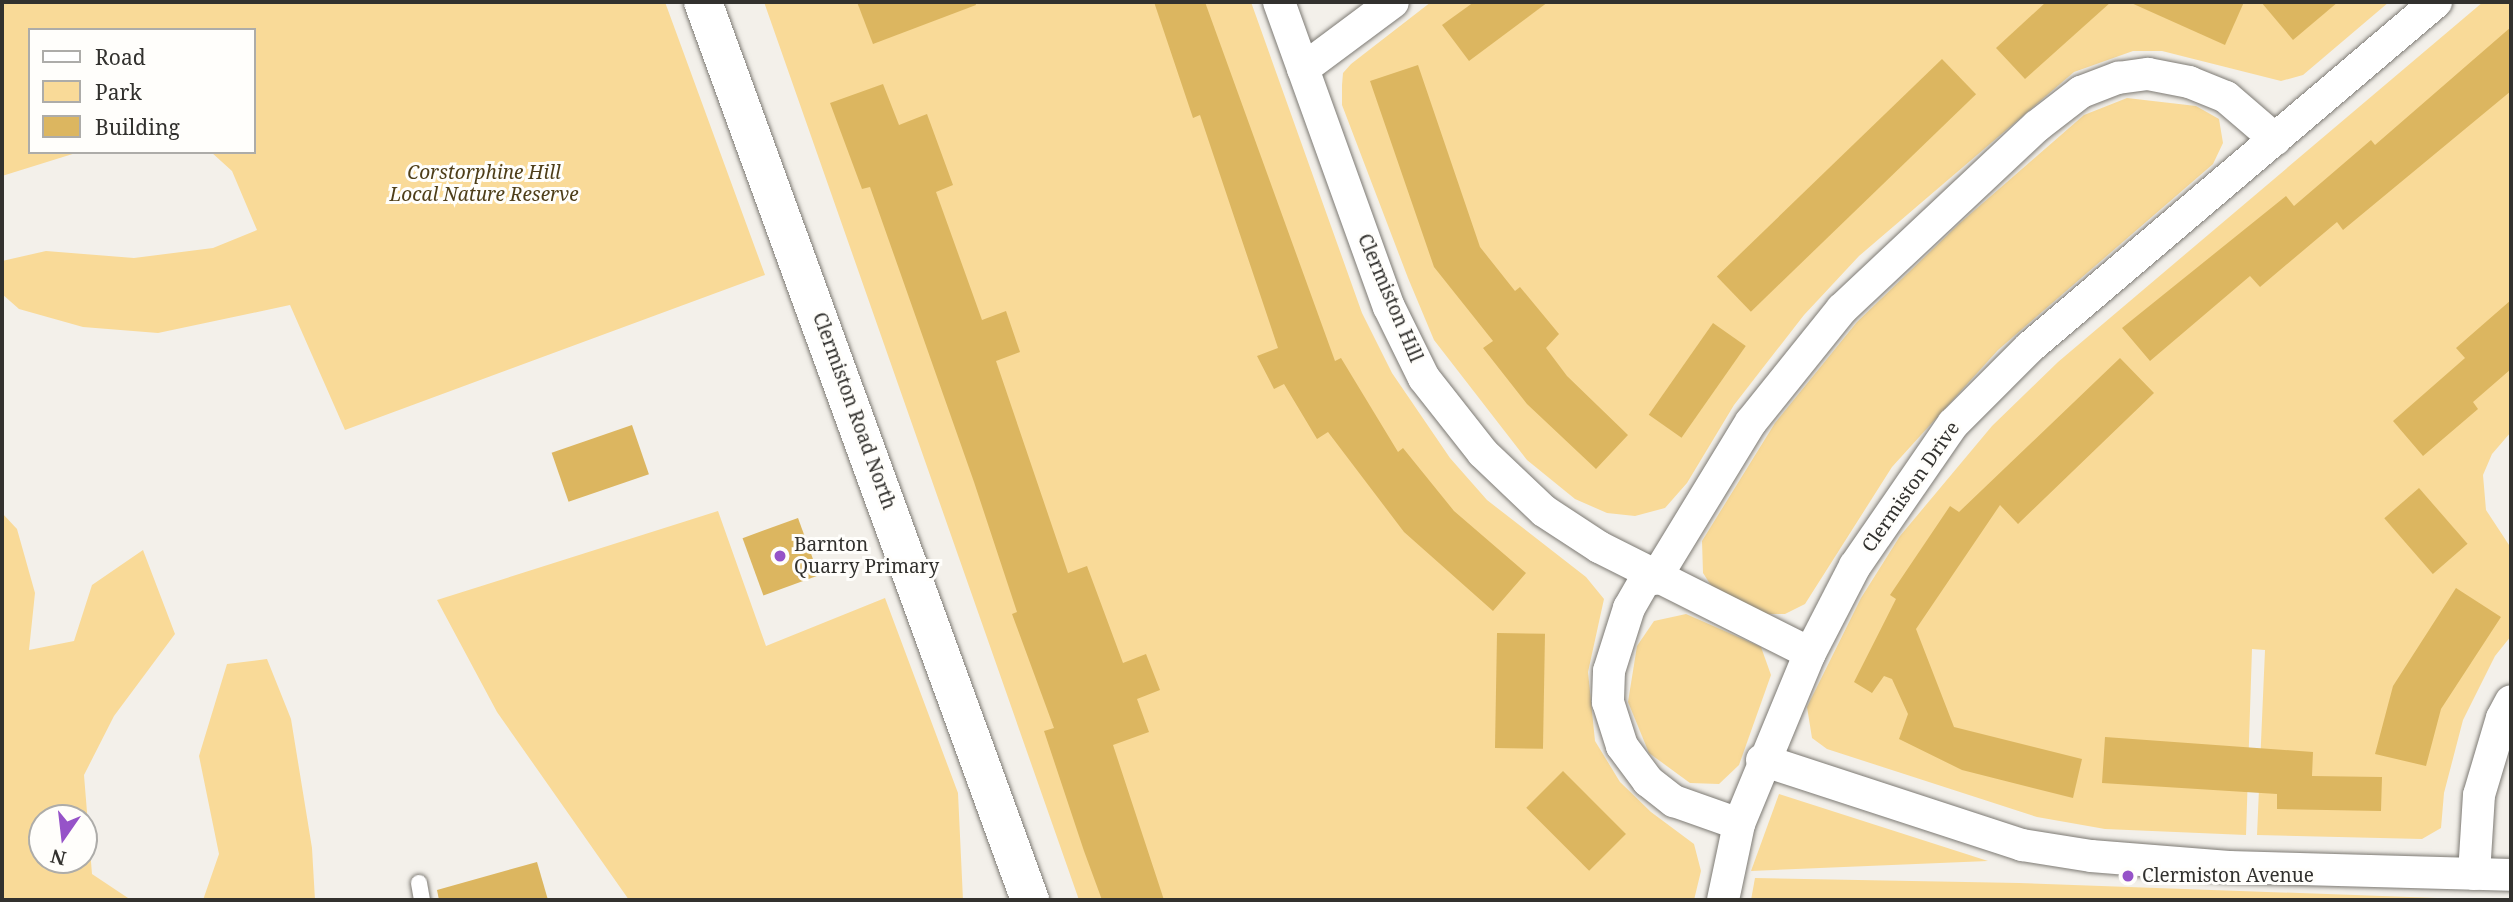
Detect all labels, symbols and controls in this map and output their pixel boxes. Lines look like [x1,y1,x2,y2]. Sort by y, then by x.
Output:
legend [28,28,256,154]
text: Road [95,43,146,71]
text: Park [95,78,142,106]
text: Building [95,113,180,141]
park label: Corstorphine Hill Local Nature Reserve [389,162,579,206]
street label: Clermiston Hill [1353,230,1427,366]
street label: Clermiston Road North [808,309,900,513]
street label: Clermiston Drive [1857,417,1965,557]
place label: Barnton Quarry Primary [794,534,939,578]
marker: Barnton Quarry Primary [772,548,788,564]
north arrow [28,804,98,874]
text: N [48,843,69,872]
place label: Clermiston Avenue [2142,865,2314,887]
marker: Clermiston Avenue [2120,868,2136,884]

